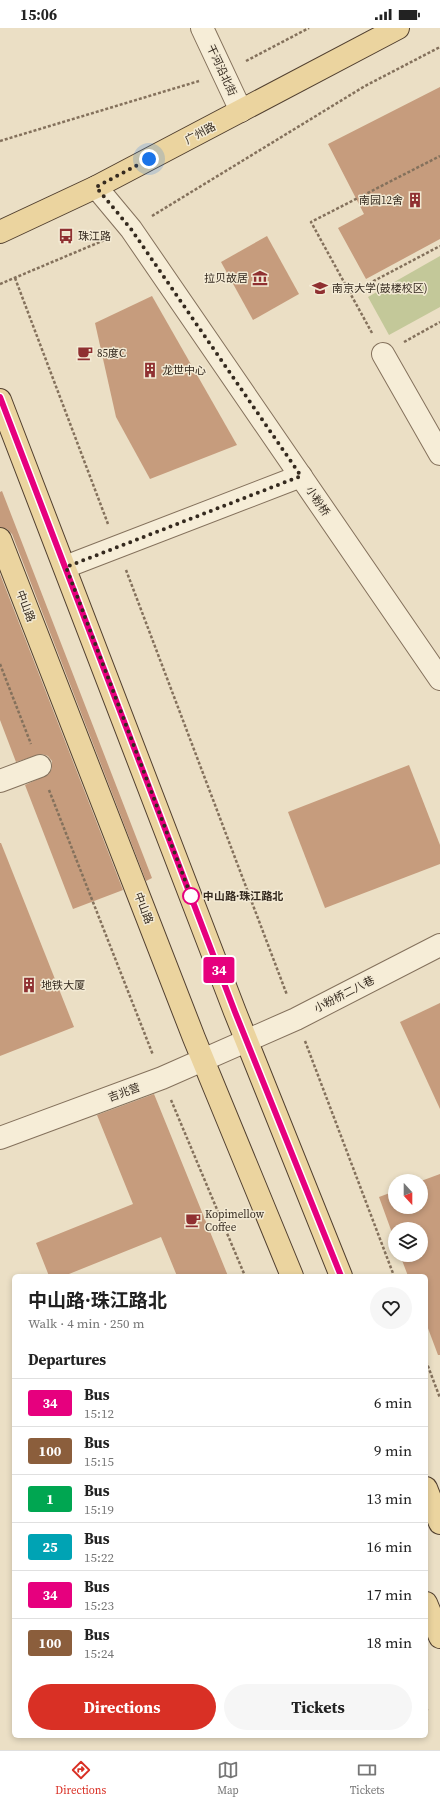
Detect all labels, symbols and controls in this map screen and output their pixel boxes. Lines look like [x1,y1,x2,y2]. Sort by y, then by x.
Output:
text: 15:06 [20,4,57,25]
street label: 干河沿北街 [203,42,240,98]
street label: 广州路 [182,119,218,148]
your location [139,149,159,169]
building icon: 南园12舍 [406,191,424,209]
place label: 南园12舍 [359,193,403,208]
bus stop icon: 珠江路 [57,227,75,245]
place label: 珠江路 [78,229,111,244]
museum icon: 拉贝故居 [251,269,269,287]
place label: 拉贝故居 [204,271,248,286]
school or university icon: 南京大学(鼓楼校区) [311,279,329,297]
place label: 南京大学(鼓楼校区) [332,281,427,296]
cafe icon: 85度C [76,344,94,362]
place label: 85度C [97,346,126,361]
building icon: 龙世中心 [141,361,159,379]
place label: 龙世中心 [162,363,206,378]
street label: 小粉桥 [302,483,333,519]
street label: 中山路 [13,588,38,624]
marker: 中山路·珠江路北 [182,887,200,905]
place label: 中山路·珠江路北 [203,889,283,904]
street label: 中山路 [131,890,156,926]
line badge: 34 [201,957,237,983]
text: 34 [211,960,227,980]
street label: 小粉桥二八巷 [311,973,377,1016]
building icon: 地铁大厦 [20,976,38,994]
place label: 地铁大厦 [41,978,85,993]
street label: 吉兆营 [106,1080,142,1105]
north arrow [388,1174,428,1214]
map controls [388,1174,428,1262]
place label: Kopimellow Coffee [205,1207,265,1235]
cafe icon: Kopimellow Coffee [184,1211,202,1229]
button: layers [388,1222,428,1262]
text: 中山路·珠江路北 [28,1287,167,1313]
button: heart [370,1287,412,1329]
text: Walk · 4 min · 250 m [28,1315,144,1332]
text: Departures [28,1349,106,1370]
text: Bus [84,1384,110,1405]
text: 6 min [374,1392,412,1413]
text: 34 [42,1393,58,1413]
text: 15:12 [84,1405,114,1422]
text: Bus [84,1432,110,1453]
text: 9 min [374,1440,412,1461]
text: 100 [39,1441,61,1461]
text: 15:15 [84,1453,114,1470]
text: Bus [84,1480,110,1501]
text: 13 min [366,1488,412,1509]
text: 1 [46,1489,54,1509]
text: 15:19 [84,1501,114,1518]
text: Bus [84,1528,110,1549]
text: 16 min [366,1536,412,1557]
text: 25 [42,1537,58,1557]
text: 15:22 [84,1549,114,1566]
text: Bus [84,1576,110,1597]
text: 17 min [366,1584,412,1605]
text: 34 [42,1585,58,1605]
text: 15:23 [84,1597,114,1614]
text: Bus [84,1624,110,1645]
text: 18 min [366,1632,412,1653]
text: 100 [39,1633,61,1653]
text: 15:24 [84,1645,114,1662]
button: Directions [28,1684,216,1730]
button: Tickets [224,1684,412,1730]
tab: Directions [55,1759,106,1798]
tab: Map [217,1759,239,1798]
tab: Tickets [350,1759,385,1798]

